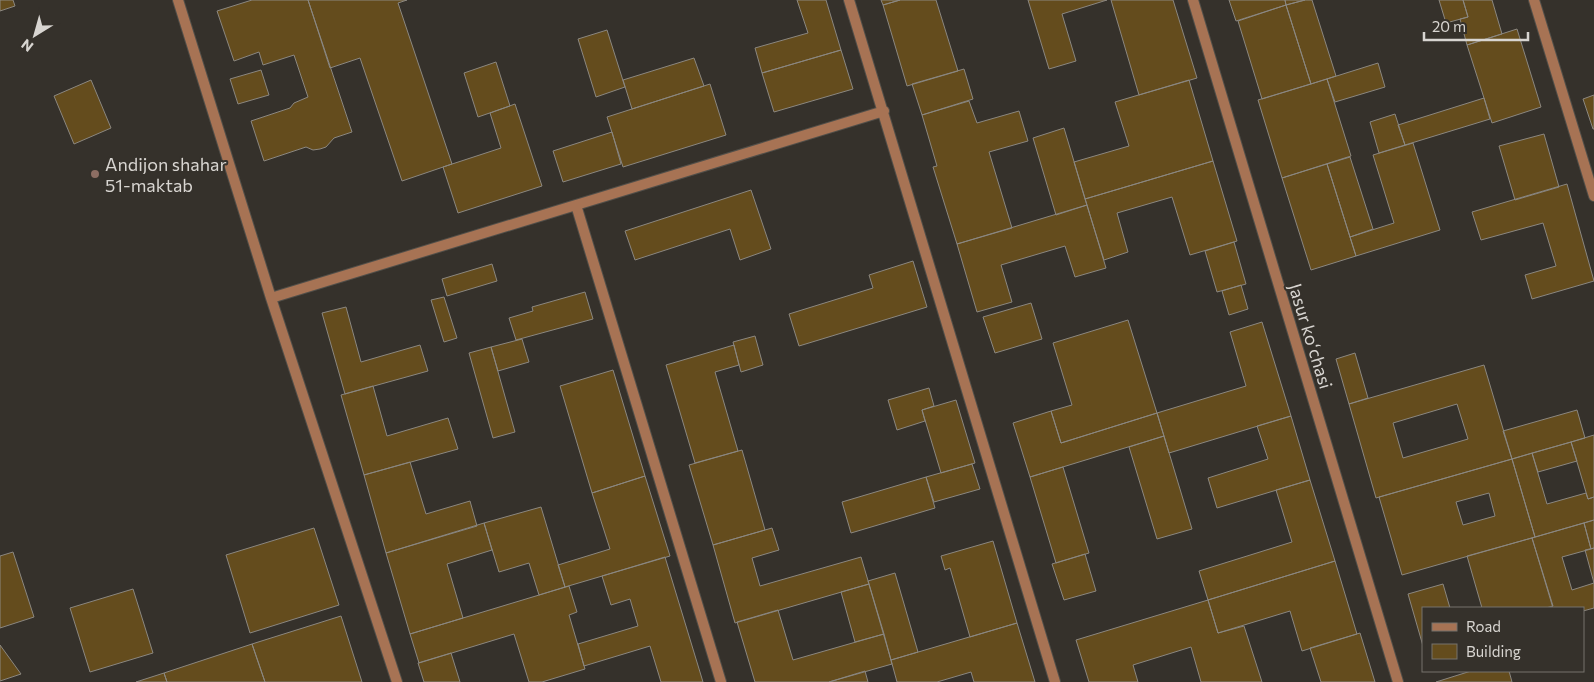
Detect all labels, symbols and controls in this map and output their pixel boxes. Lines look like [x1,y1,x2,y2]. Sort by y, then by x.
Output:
north arrow [10,10,60,60]
scale bar [1424,10,1528,42]
text: 20 m [1432,17,1466,35]
text: N [18,36,36,56]
place label: Andijon shahar 51-maktab [105,153,227,196]
marker: Andijon shahar 51-maktab [89,168,101,180]
street label: Jasur koʻchasi [1285,281,1337,391]
legend [1422,607,1584,672]
text: Road [1466,617,1501,635]
text: Building [1466,642,1521,660]

